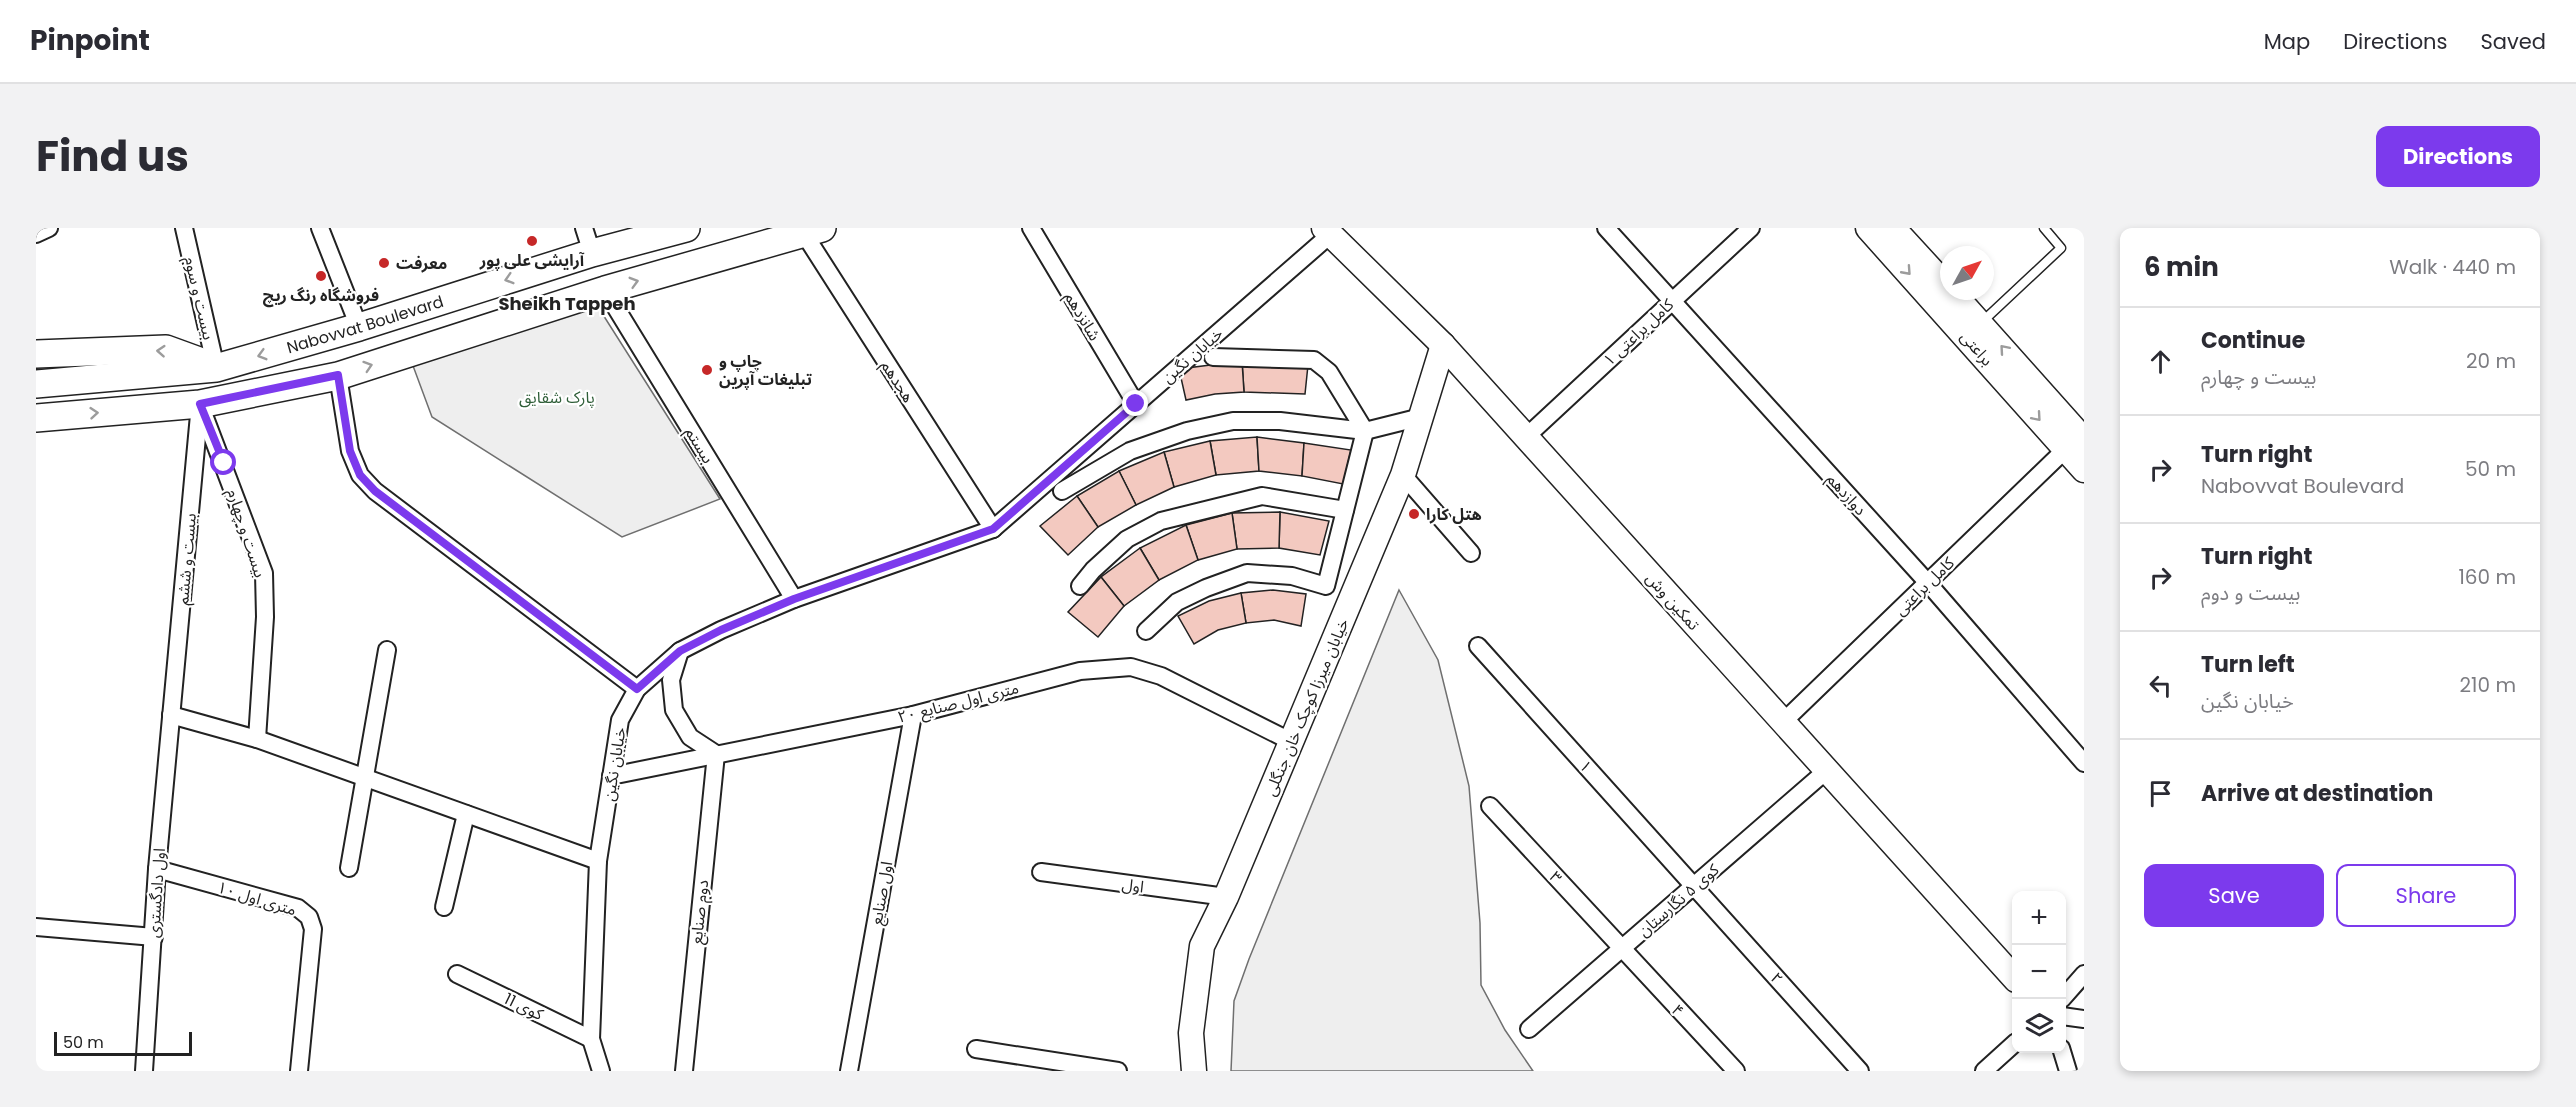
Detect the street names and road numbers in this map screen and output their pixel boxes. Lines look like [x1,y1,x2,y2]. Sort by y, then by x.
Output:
street label: بیست و سوم [178,254,220,342]
street label: شانزدهم [1058,288,1106,345]
street label: Nabovvat Boulevard [284,290,446,359]
street label: کامل براعتی ۱ [1598,293,1679,371]
street label: خیابان نگین [1157,322,1228,388]
street label: براعتی [1955,326,1998,371]
street label: هجدهم [875,356,920,407]
street label: بیستم [679,423,719,468]
street label: دوازدهم [1821,468,1872,521]
street label: بیست و چهارم [220,486,272,581]
street label: بیست و ششم [171,512,203,606]
street label: کامل براعتی [1889,552,1960,621]
street label: تمکین وش [1640,567,1705,635]
street label: خیابان میرزا کوچک خان جنگلی [1259,615,1354,800]
street label: ۲۰ متری اول صنایع [895,676,1021,730]
street label: خیابان نگین [597,726,632,803]
street label: ۱ [1574,755,1597,777]
street label: اول دادگستری [142,847,171,939]
street label: کوی ۵ نگارستان [1633,858,1724,942]
street label: اول صنایع [865,859,899,927]
street label: ۳ [1544,866,1567,888]
street label: اول [1120,873,1145,898]
street label: ۱۰ متری اول [214,876,299,921]
street label: دوم صنایع [685,879,715,946]
street label: ۲ [1765,967,1788,989]
street label: کوی 11 [500,987,548,1026]
street label: ۴ [1666,999,1689,1022]

